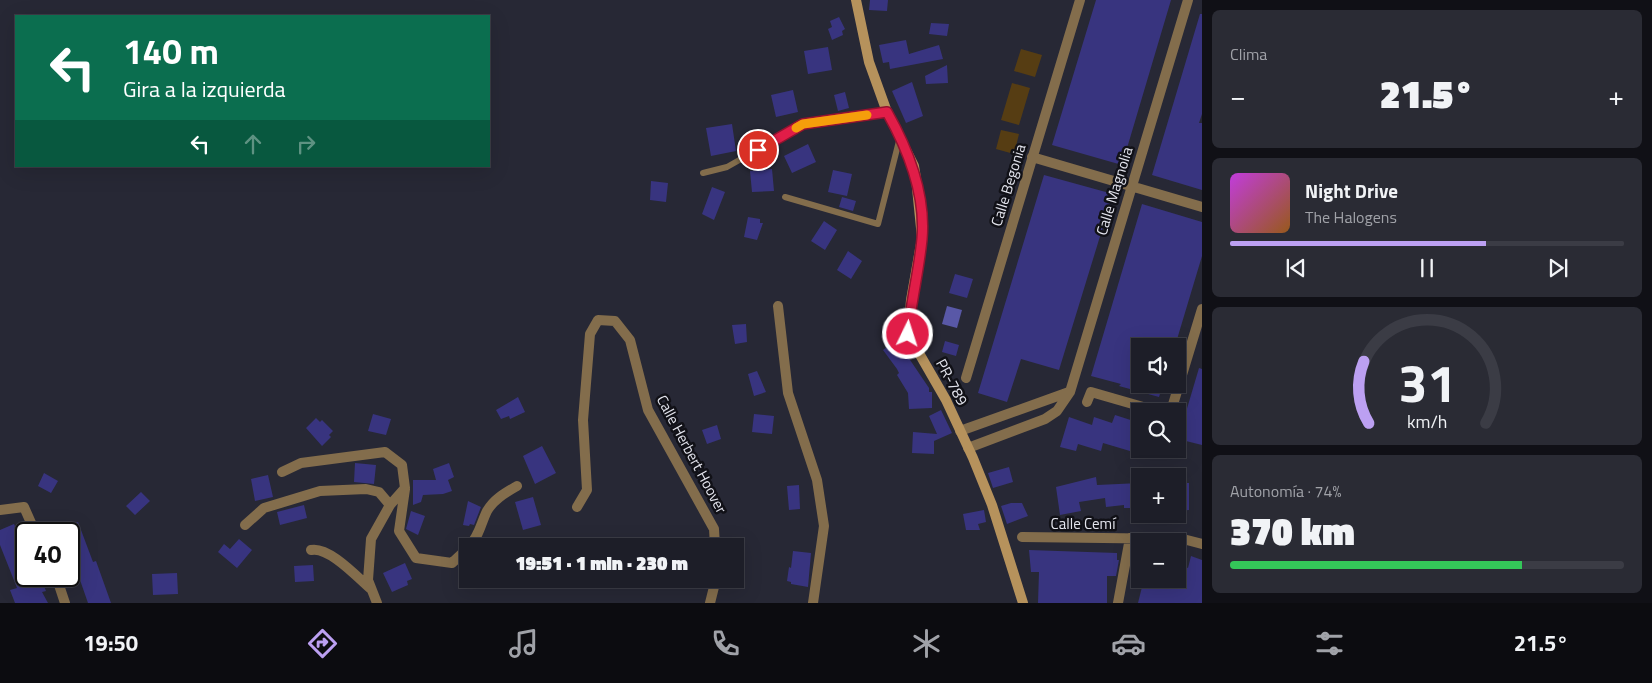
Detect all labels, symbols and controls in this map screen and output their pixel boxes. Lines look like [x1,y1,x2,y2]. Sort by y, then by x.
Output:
text: 140 m [123,24,219,78]
icon: left [40,35,105,100]
text: Clima [1230,42,1267,66]
text: 21.5° [1380,65,1474,123]
text: Gira a la izquierda [123,72,286,106]
text: − [1230,74,1246,117]
text: + [1608,74,1624,117]
pin [737,129,779,171]
icon: left [186,130,214,158]
icon: ahead [239,130,267,158]
icon: right [292,130,320,158]
icon: arrive [744,136,772,164]
street label: Calle Begonia [985,141,1032,229]
street label: Calle Magnolia [1090,143,1139,238]
text: Night Drive [1305,176,1398,205]
text: The Halogens [1305,205,1397,229]
icon: previous [1282,254,1310,282]
icon: pause [1413,254,1441,282]
icon: next [1544,254,1572,282]
position arrow [881,307,933,359]
map controls [1131,338,1186,588]
button: sound [1131,338,1186,393]
text: 31 [1398,343,1456,422]
street label: PR-789 [930,355,974,409]
street label: Calle Herbert Hoover [651,391,733,517]
button: search [1131,403,1186,458]
text: km/h [1407,408,1447,435]
button: + [1131,468,1186,523]
text: Autonomía · 74% [1230,479,1341,503]
text: 370 km [1230,502,1355,560]
street label: Calle Cemí [1051,512,1117,535]
speed limit sign: 40 [15,522,80,587]
button: − [1131,533,1186,588]
text: 19:51 · 1 min · 230 m [515,548,688,577]
text: 19:50 [83,626,138,660]
icon: directions [305,626,340,661]
icon: music [506,626,541,661]
icon: phone [708,626,743,661]
icon: climate [909,626,944,661]
icon: car [1111,626,1146,661]
icon: filters [1312,626,1347,661]
text: 21.5° [1514,626,1569,660]

